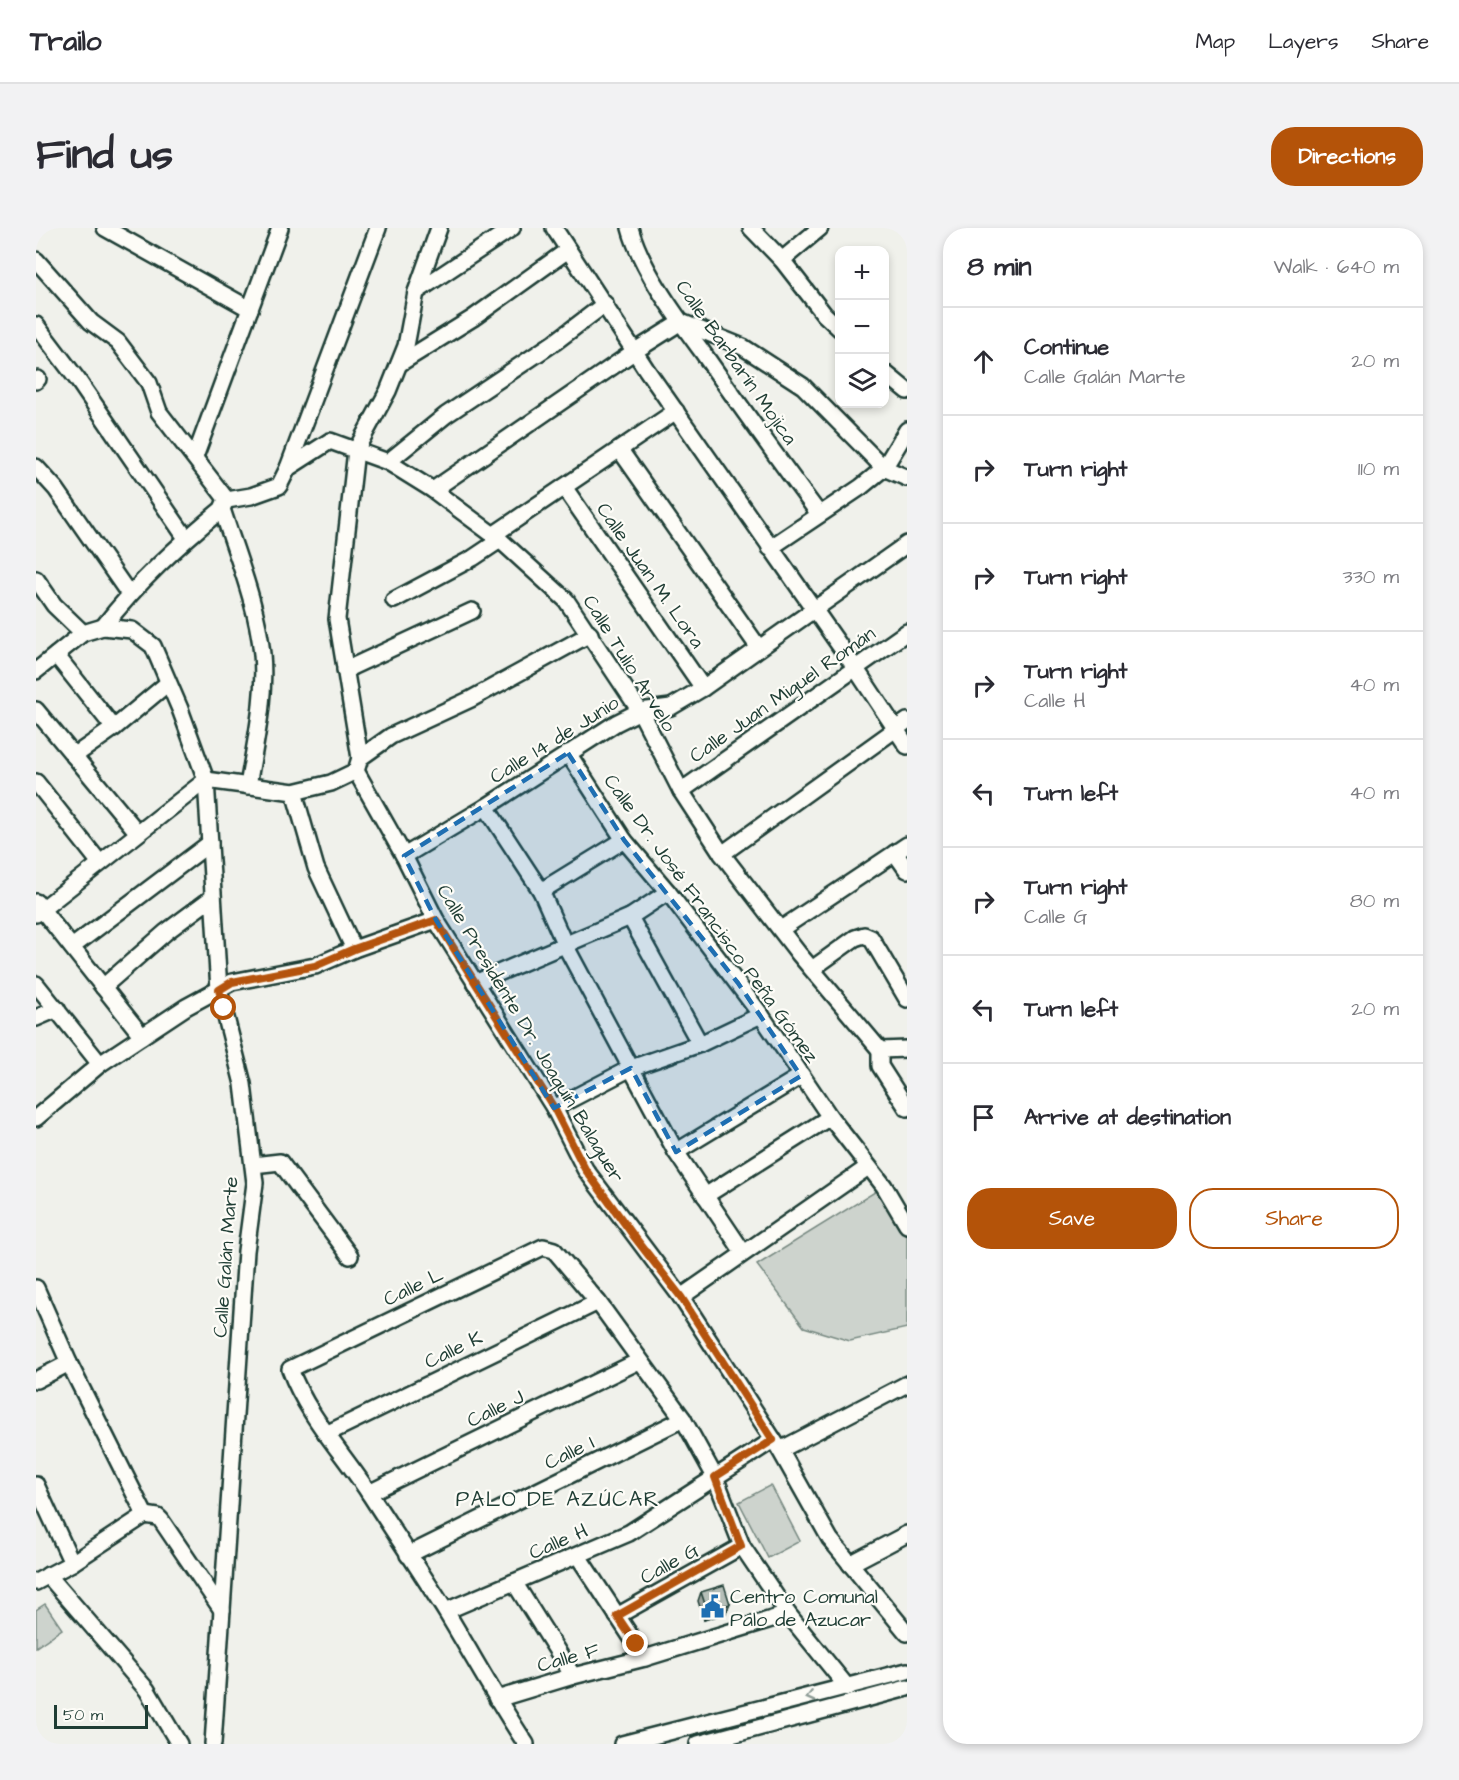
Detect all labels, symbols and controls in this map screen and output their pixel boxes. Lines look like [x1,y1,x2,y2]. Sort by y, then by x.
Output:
text: Trailo [30,22,102,61]
text: Map [1195,27,1235,56]
text: Layers [1268,27,1338,56]
text: Share [1371,27,1429,56]
text: Find us [36,127,173,185]
button: Directions [1271,127,1423,186]
map controls [835,246,889,408]
button: + [835,246,889,300]
text: 8 min [967,249,1031,285]
text: Walk · 640 m [1273,253,1399,281]
street label: Calle Barbarín Mojica [669,274,804,451]
button: − [835,300,889,354]
text: Continue [1024,332,1109,363]
icon: ahead [967,345,1000,378]
text: 20 m [1351,347,1399,375]
button: layers [835,354,889,408]
text: Calle Galán Marte [1024,363,1185,391]
icon: right [967,453,1000,486]
text: Turn right [1024,454,1127,485]
text: 110 m [1358,455,1399,483]
street label: Calle Juan M. Lora [589,497,711,654]
icon: right [967,561,1000,594]
text: Turn right [1024,562,1127,593]
text: 330 m [1342,563,1399,591]
street label: Calle Tulio Arvelo [576,590,683,737]
street label: Calle Juan Miguel Román [684,620,882,771]
text: Turn right [1024,656,1127,687]
icon: right [967,669,1000,702]
text: 40 m [1349,671,1399,699]
text: Calle H [1024,687,1086,715]
street label: Calle 14 de Junio [484,689,625,791]
street label: Calle Dr. José Francisco Peña Gómez [597,768,826,1069]
icon: left [967,777,1000,810]
text: Turn left [1024,778,1118,809]
text: 40 m [1349,779,1399,807]
text: Turn right [1024,872,1127,903]
street label: Calle Presidente Dr. Joaquín Balaguer [429,879,631,1188]
icon: right [967,885,1000,918]
text: 80 m [1350,887,1399,915]
text: Calle G [1024,903,1087,931]
icon: left [967,993,1000,1026]
route start [210,994,236,1020]
text: Turn left [1024,994,1118,1025]
text: 20 m [1351,995,1399,1023]
icon: arrive [967,1101,1000,1134]
text: Arrive at destination [1024,1102,1231,1133]
street label: Calle Galán Marte [206,1175,246,1339]
button: Save [967,1188,1177,1249]
button: Share [1189,1188,1399,1249]
street label: Calle L [379,1260,448,1313]
street label: Calle K [420,1324,487,1376]
street label: Calle J [462,1383,529,1435]
street label: Calle I [540,1429,599,1477]
district label: PALO DE AZÚCAR [456,1485,660,1514]
street label: Calle H [525,1517,592,1567]
street label: Calle G [635,1536,704,1591]
place label: Centro Comunal Palo de Azucar [730,1583,878,1634]
public building icon: Centro Comunal Palo de Azucar [699,1594,725,1620]
route end [622,1630,648,1656]
street label: Calle F [534,1636,603,1680]
one-way arrow [805,1690,815,1703]
scale bar [54,1702,148,1730]
text: 50 m [63,1704,103,1726]

